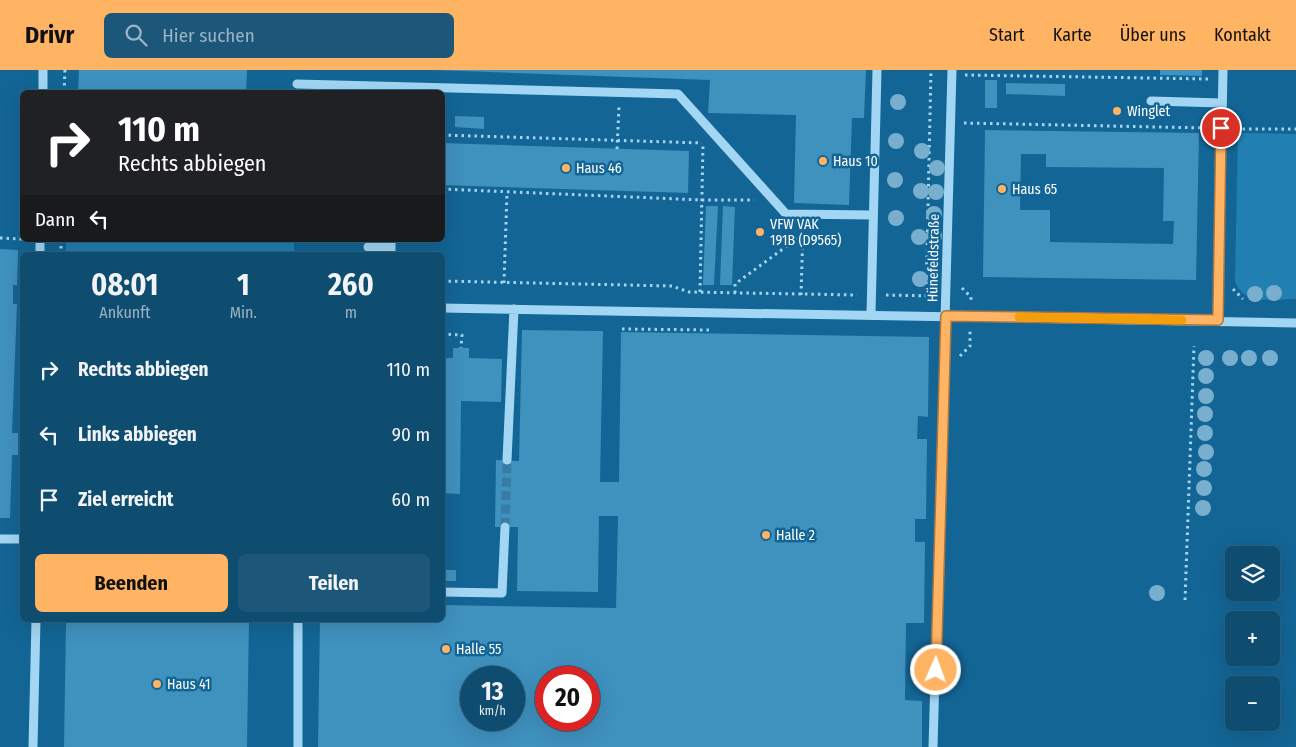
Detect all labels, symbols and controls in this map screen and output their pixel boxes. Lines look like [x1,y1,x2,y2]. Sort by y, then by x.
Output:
search box [104,13,454,58]
text: Drivr [25,21,74,49]
icon: search [122,21,150,49]
text: Hier suchen [162,24,255,47]
text: Start [989,24,1025,46]
text: Karte [1053,24,1092,46]
text: Über uns [1120,24,1186,46]
text: Kontakt [1214,24,1271,46]
place label: Winglet [1127,103,1171,120]
marker: Winglet [1111,105,1123,117]
pin [1200,107,1242,149]
text: 110 m [118,108,200,150]
icon: right [35,110,100,175]
icon: arrive [1207,114,1235,142]
text: Rechts abbiegen [118,150,266,177]
place label: Haus 10 [833,153,878,170]
marker: Haus 10 [817,155,829,167]
place label: Haus 46 [576,160,622,177]
marker: Haus 46 [560,162,572,174]
place label: Haus 65 [1012,181,1057,198]
marker: Haus 65 [996,183,1008,195]
icon: left [85,205,113,233]
text: Dann [35,208,75,231]
street label: Hünefeldstraße [924,214,943,302]
place label: VFW VAK 191B (D9565) [770,216,841,249]
marker: VFW VAK 191B (D9565) [754,226,766,238]
text: 08:01 [91,267,159,303]
text: 1 [237,267,250,303]
text: 260 [328,267,374,303]
text: Ankunft [99,303,150,322]
text: Min. [230,303,257,322]
text: m [345,303,357,322]
icon: right [35,356,63,384]
text: Rechts abbiegen [78,358,208,381]
text: 110 m [386,358,430,381]
icon: left [35,421,63,449]
text: Links abbiegen [78,423,197,446]
text: 90 m [392,423,430,446]
icon: arrive [35,486,63,514]
text: Ziel erreicht [78,488,174,511]
text: 60 m [392,488,430,511]
place label: Halle 2 [776,527,815,544]
marker: Halle 2 [760,529,772,541]
map controls [1225,546,1280,731]
button: layers [1225,546,1280,601]
button: Beenden [35,554,228,612]
button: Teilen [238,554,430,612]
button: + [1225,611,1280,666]
place label: Halle 55 [456,641,502,658]
marker: Halle 55 [440,643,452,655]
position arrow [909,643,961,695]
speed limit sign: 20 [535,666,600,731]
place label: Haus 41 [167,676,210,693]
button: − [1225,676,1280,731]
text: 13 [481,677,504,707]
marker: Haus 41 [151,678,163,690]
text: km/h [479,704,506,718]

